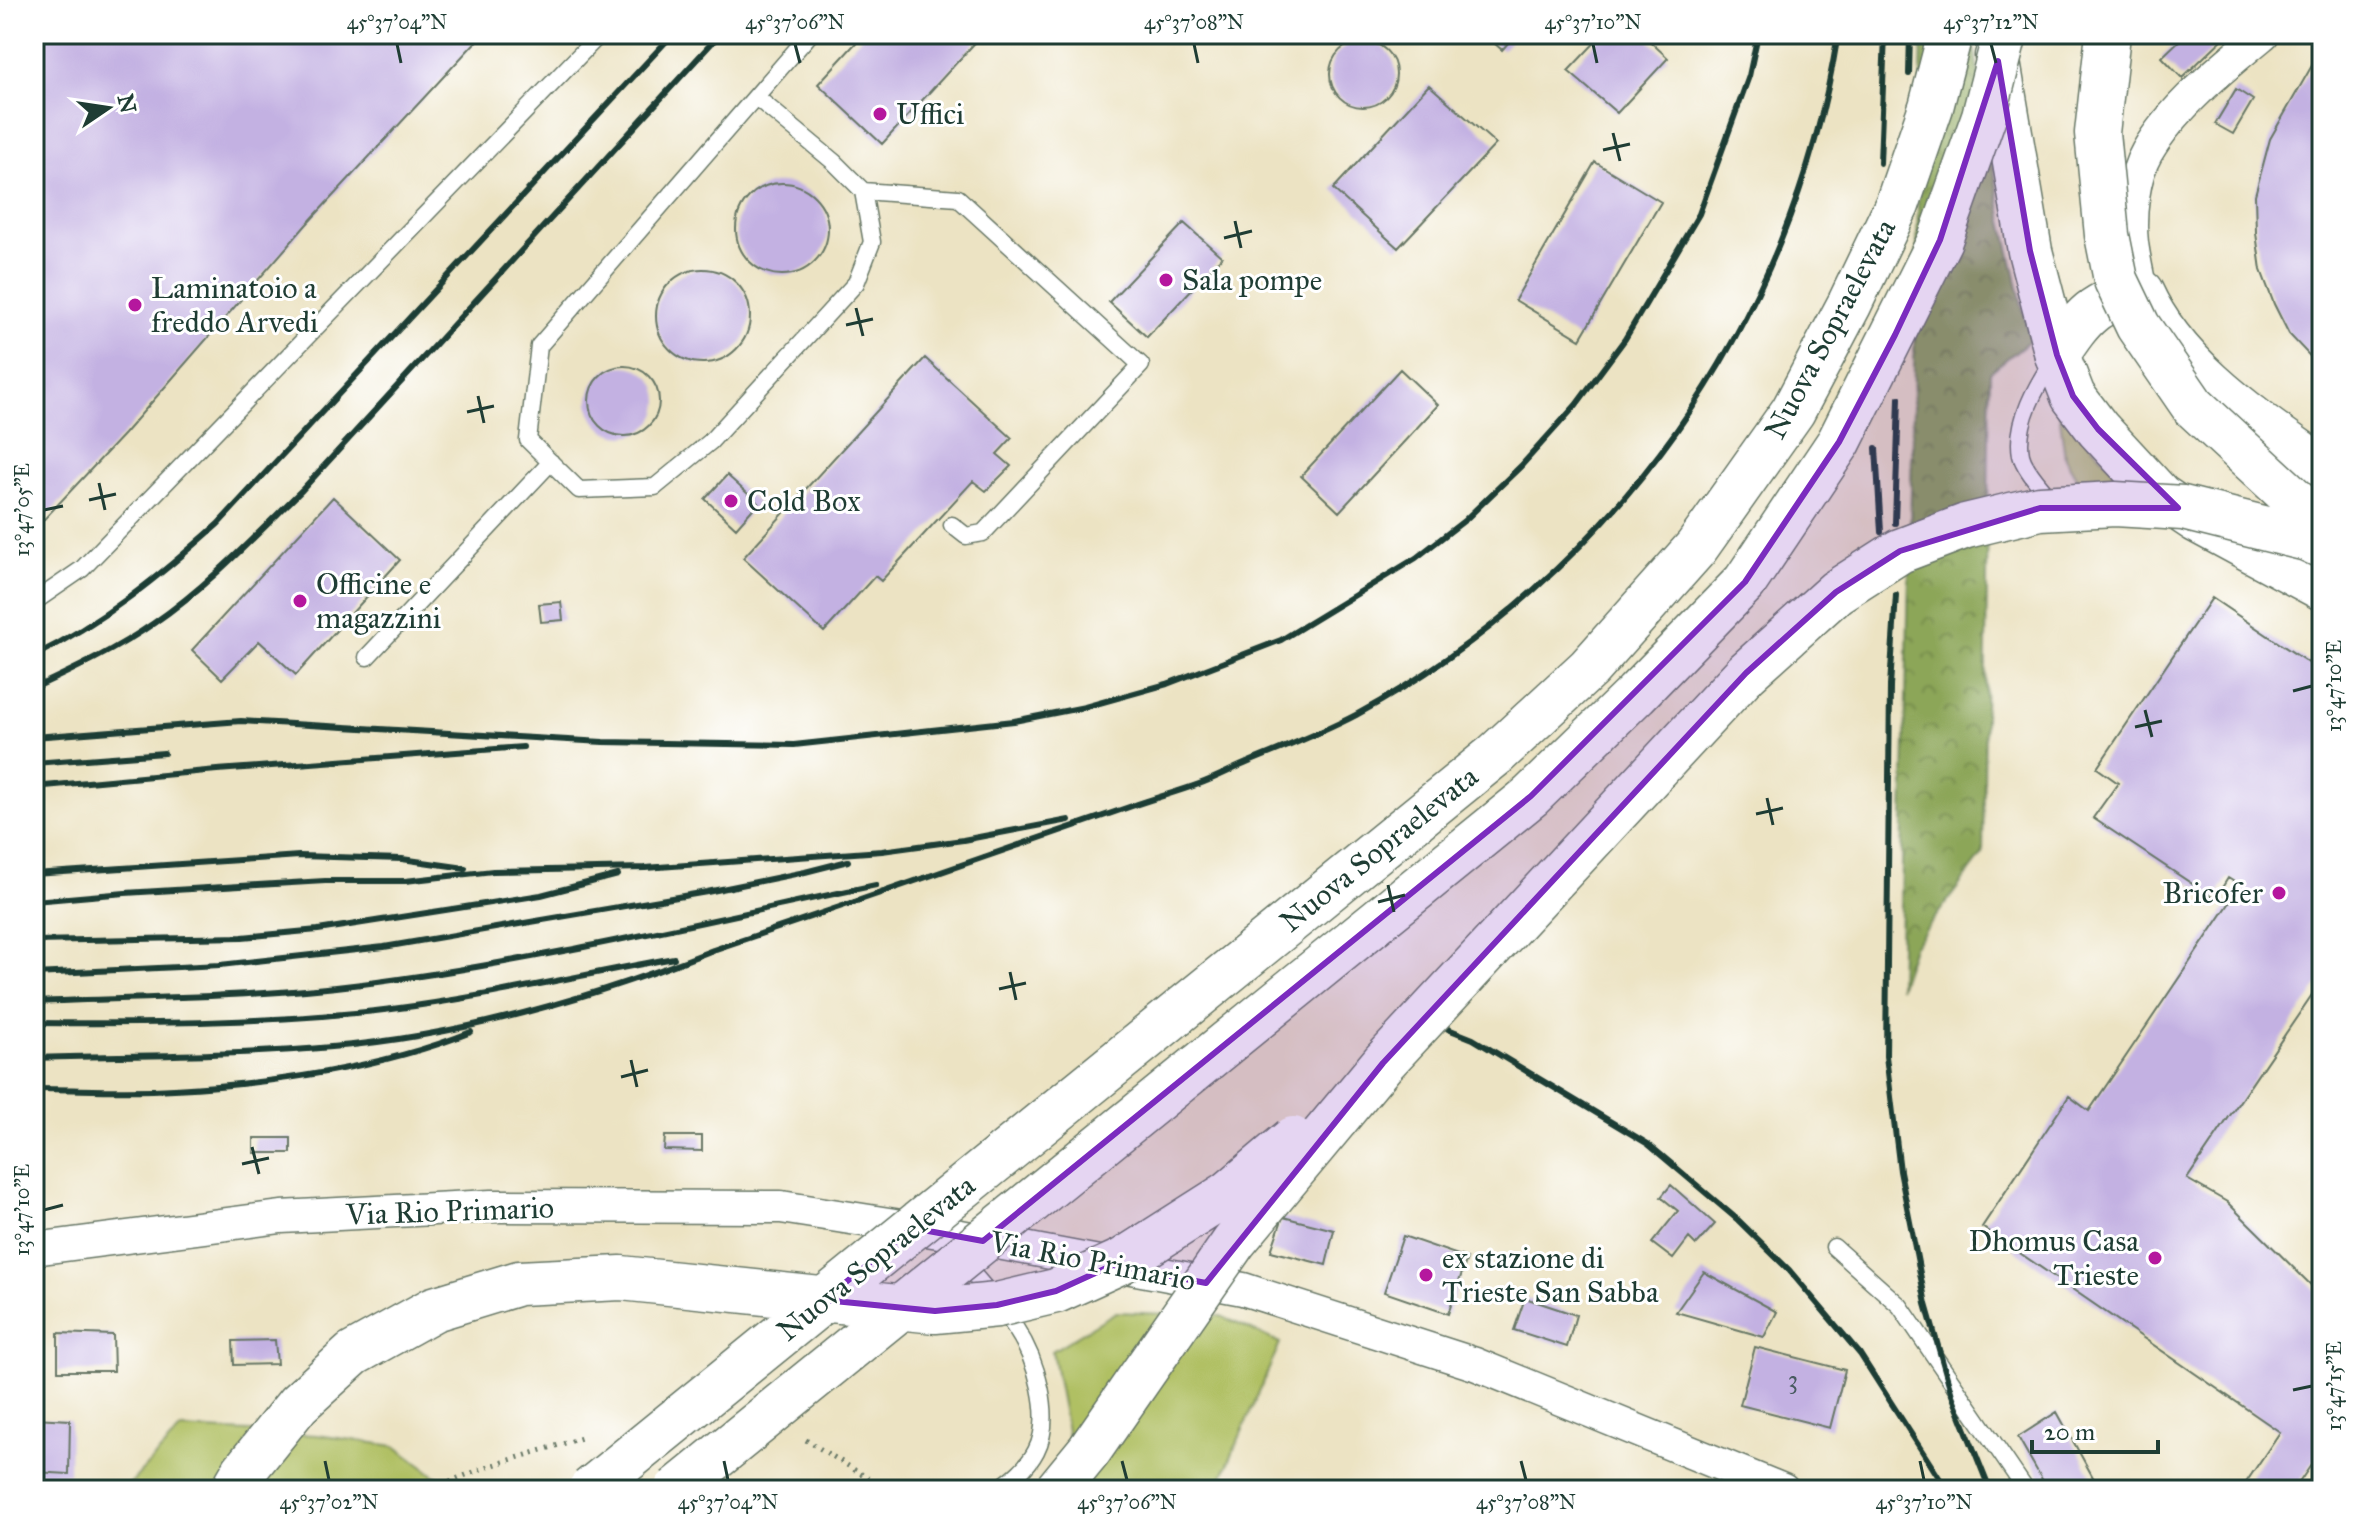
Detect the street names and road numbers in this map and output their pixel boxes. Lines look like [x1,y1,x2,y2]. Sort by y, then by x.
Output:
street label: Nuova Sopraelevata [1757,213,1903,445]
street label: Nuova Sopraelevata [1273,758,1485,940]
street label: Nuova Sopraelevata [770,1167,982,1349]
street label: Via Rio Primario [344,1189,555,1233]
street label: Via Rio Primario [986,1223,1199,1299]

